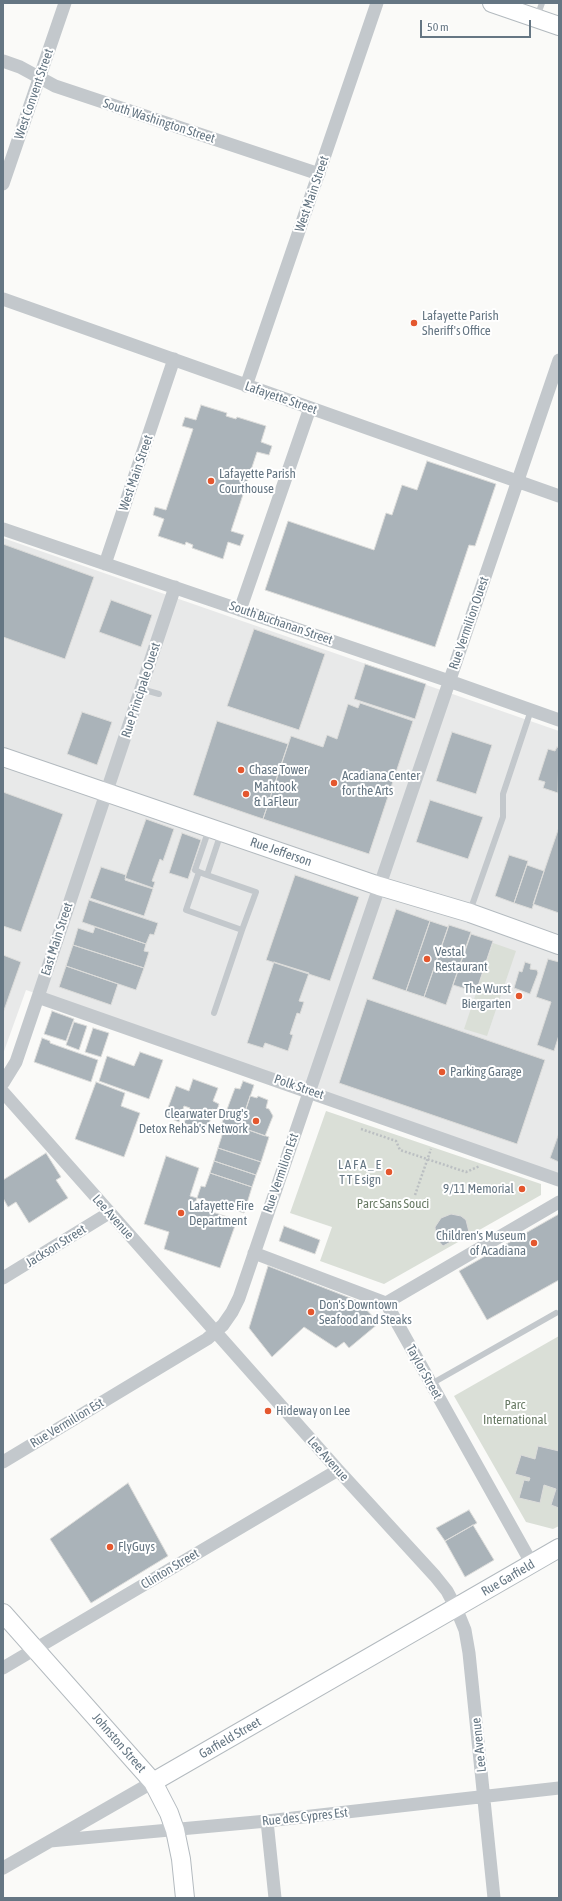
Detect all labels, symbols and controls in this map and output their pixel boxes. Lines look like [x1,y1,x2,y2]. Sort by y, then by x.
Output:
scale bar [422,12,533,38]
text: 50 m [427,20,449,34]
street label: West Convent Street [11,47,57,141]
street label: South Washington Street [101,96,217,146]
street label: West Main Street [292,154,332,234]
place label: Lafayette Parish Sheriff's Office [422,308,499,339]
marker: Lafayette Parish Sheriff's Office [409,318,419,328]
street label: Lafayette Street [243,378,319,418]
street label: West Main Street [116,433,156,513]
place label: Lafayette Parish Courthouse [219,466,296,497]
marker: Lafayette Parish Courthouse [206,476,216,486]
street label: Rue Vermilion Ouest [446,574,492,672]
street label: South Buchanan Street [227,598,335,648]
street label: Rue Principale Ouest [118,640,164,740]
place label: Chase Tower [249,762,308,778]
marker: Chase Tower [236,765,246,775]
place label: Acadiana Center for the Arts [342,768,420,799]
marker: Acadiana Center for the Arts [329,778,339,788]
place label: Mahtook & LaFleur [254,779,298,810]
marker: Mahtook & LaFleur [241,789,251,799]
street label: Rue Jefferson [248,834,314,870]
street label: East Main Street [38,900,76,978]
place label: Vestal Restaurant [435,944,488,975]
marker: Vestal Restaurant [422,954,432,964]
place label: The Wurst Biergarten [462,981,511,1012]
marker: The Wurst Biergarten [514,991,524,1001]
place label: Parking Garage [450,1064,522,1080]
marker: Parking Garage [437,1067,447,1077]
street label: Polk Street [272,1071,326,1103]
place label: Clearwater Drug's Detox Rehab's Network [139,1106,248,1137]
marker: Clearwater Drug's Detox Rehab's Network [251,1116,261,1126]
street label: Rue Vermilion Est [260,1131,302,1215]
place label: L A F A _ E T T E sign [338,1157,381,1188]
marker: L A F A _ E T T E sign [384,1167,394,1177]
place label: 9/11 Memorial [443,1181,514,1197]
marker: 9/11 Memorial [517,1184,527,1194]
street label: Lee Avenue [89,1192,137,1242]
park label: Parc Sans Souci [357,1196,429,1212]
place label: Lafayette Fire Department [189,1198,254,1229]
marker: Lafayette Fire Department [176,1208,186,1218]
street label: Jackson Street [23,1221,89,1271]
place label: Children's Museum of Acadiana [436,1228,526,1259]
marker: Children's Museum of Acadiana [529,1238,539,1248]
place label: Don's Downtown Seafood and Steaks [319,1297,412,1328]
marker: Don's Downtown Seafood and Steaks [306,1307,316,1317]
street label: Taylor Street [403,1342,445,1402]
street label: Rue Vermilion Est [27,1395,107,1451]
park label: Parc International [483,1397,547,1428]
place label: Hideway on Lee [276,1403,350,1419]
marker: Hideway on Lee [263,1406,273,1416]
street label: Lee Avenue [304,1434,352,1484]
place label: FlyGuys [118,1539,155,1555]
marker: FlyGuys [105,1542,115,1552]
street label: Clinton Street [138,1546,202,1592]
street label: Rue Garfield [479,1556,537,1600]
street label: Johnston Street [89,1710,149,1776]
street label: Garfield Street [196,1714,264,1762]
street label: Lee Avenue [468,1717,490,1773]
street label: Rue des Cypres Est [261,1805,349,1829]

